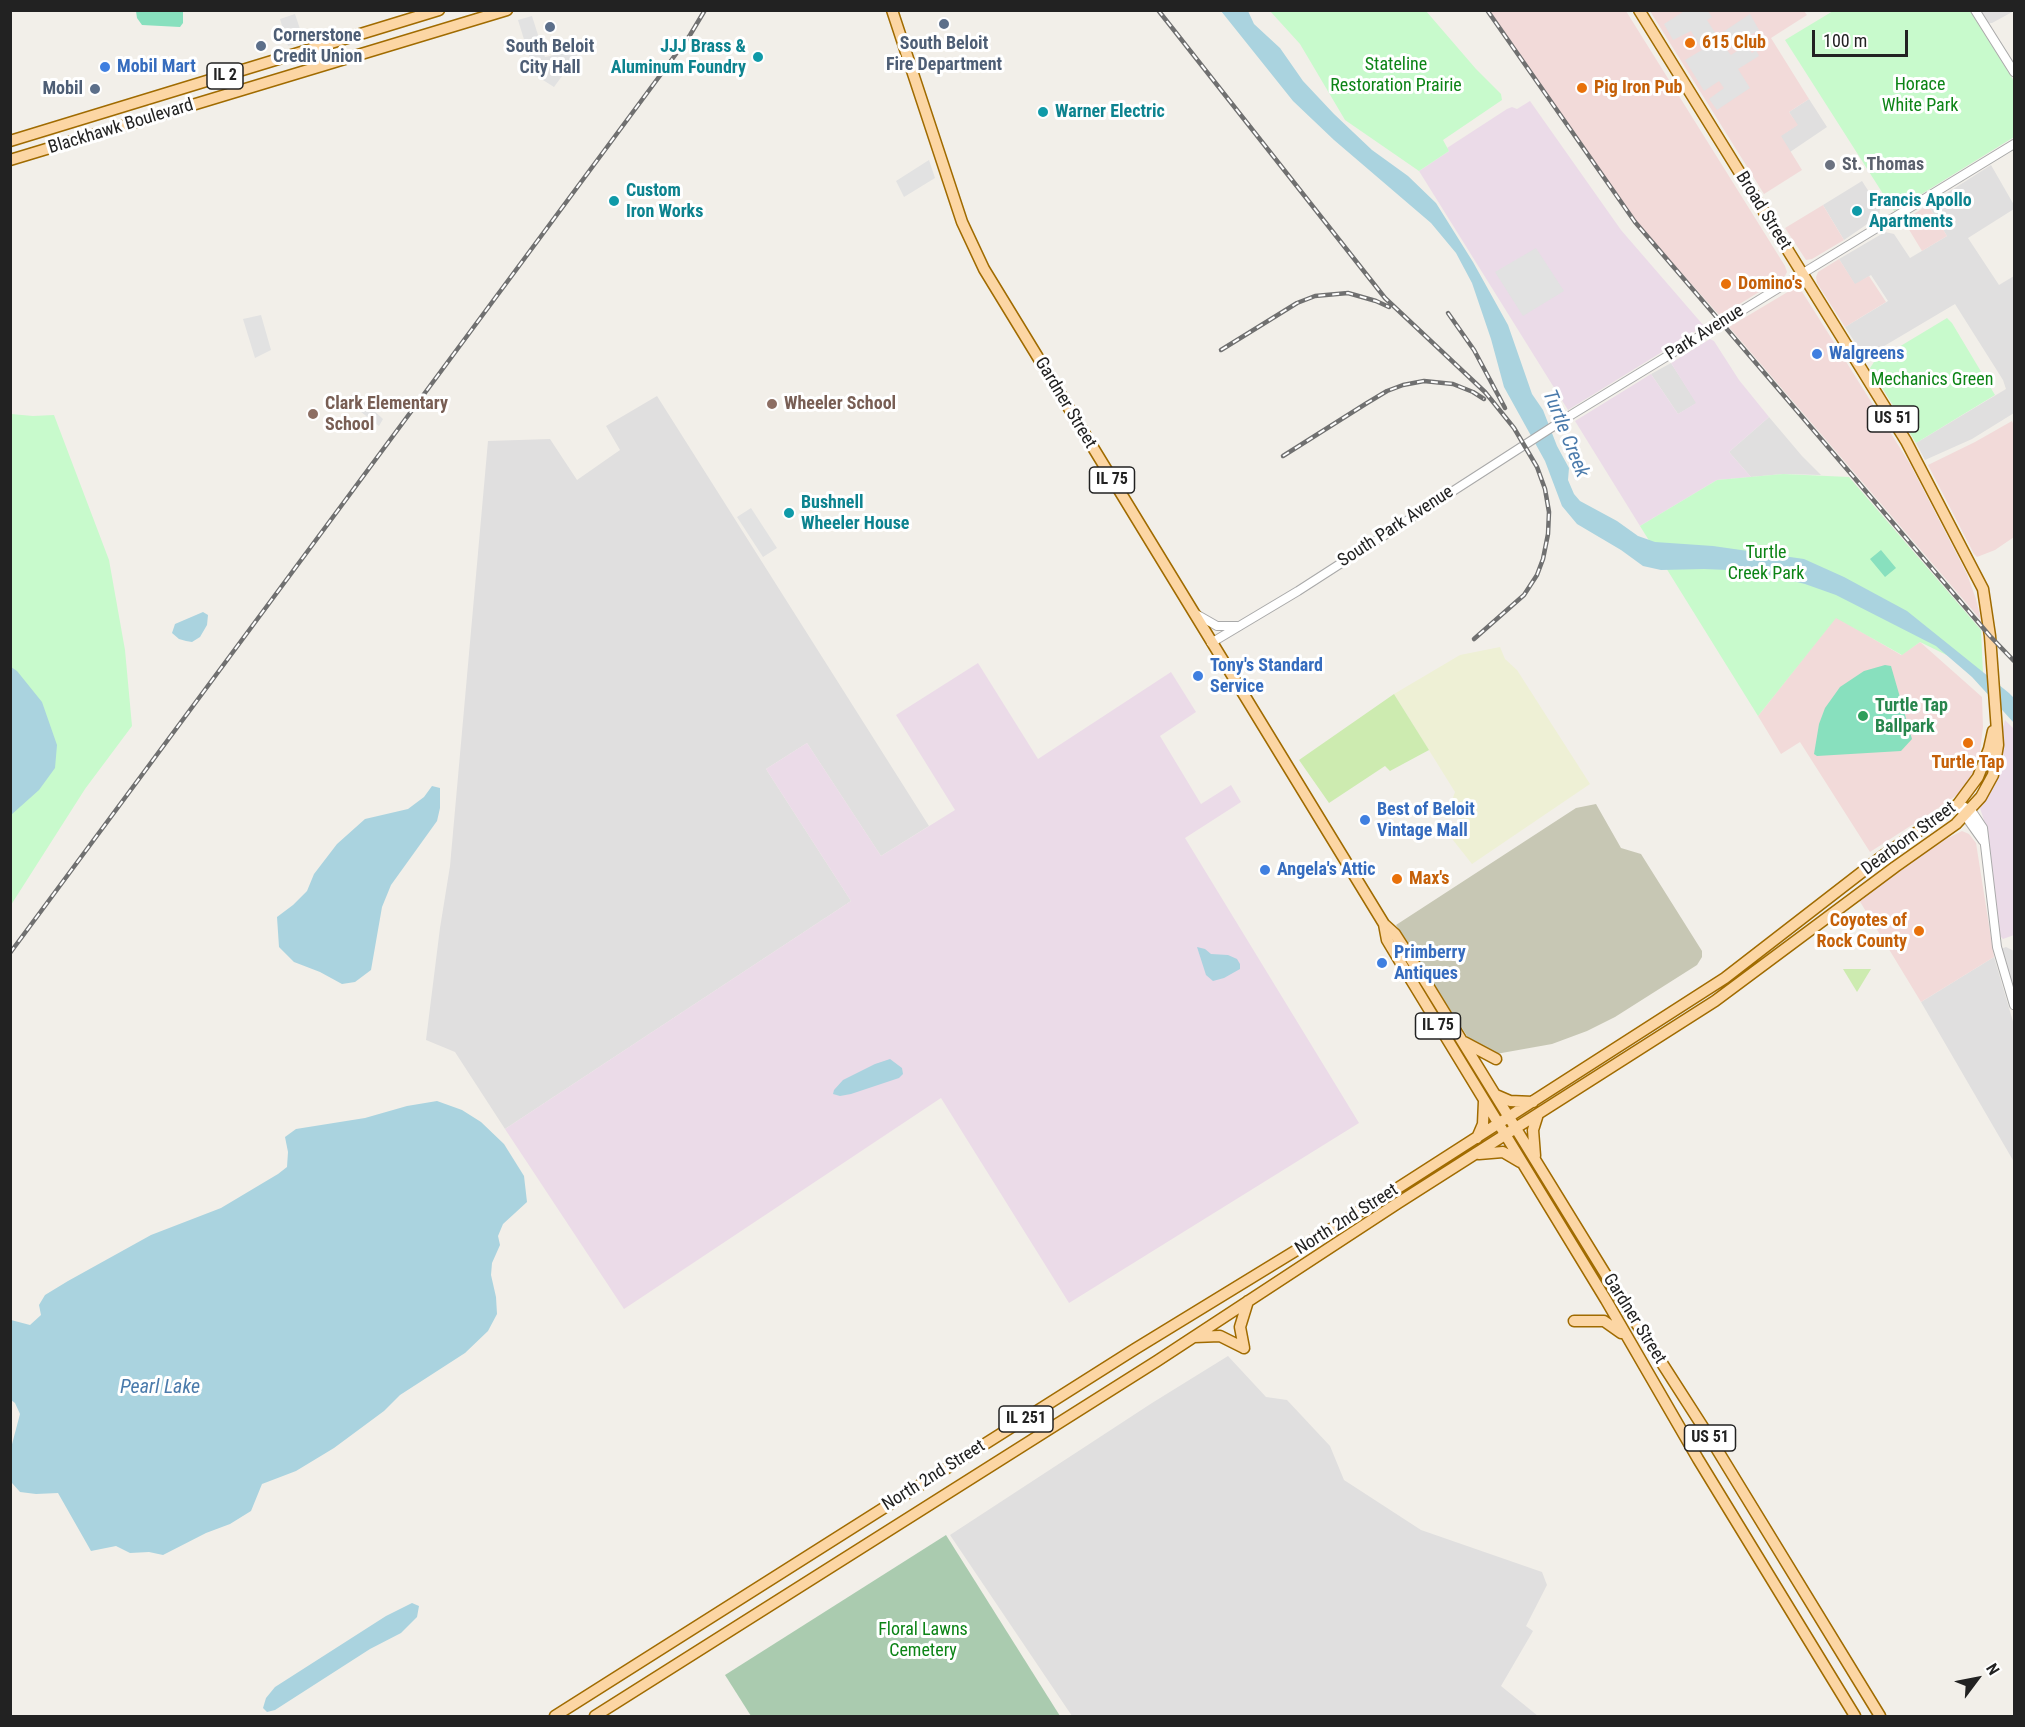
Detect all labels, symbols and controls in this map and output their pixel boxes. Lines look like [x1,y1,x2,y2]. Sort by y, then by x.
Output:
marker: South Beloit Fire Department [937,17,951,31]
scale bar [1815,18,1911,56]
marker: South Beloit City Hall [543,20,557,34]
place label: Cornerstone Credit Union [273,25,362,68]
text: 100 m [1823,30,1867,51]
place label: 615 Club [1702,32,1766,54]
place label: South Beloit Fire Department [886,33,1002,76]
place label: South Beloit City Hall [506,36,594,78]
place label: JJJ Brass & Aluminum Foundry [611,36,746,78]
marker: 615 Club [1683,36,1697,50]
marker: Cornerstone Credit Union [254,39,268,53]
marker: JJJ Brass & Aluminum Foundry [751,50,765,64]
park label: Stateline Restoration Prairie [1330,54,1462,97]
place label: Mobil Mart [117,56,196,78]
marker: Mobil Mart [98,60,112,74]
road number: IL 2 [207,63,243,89]
park label: Horace White Park [1882,74,1958,116]
place label: Pig Iron Pub [1594,77,1682,99]
place label: Mobil [42,78,83,100]
marker: Pig Iron Pub [1575,81,1589,95]
marker: Mobil [88,82,102,96]
street label: Blackhawk Boulevard [46,95,196,159]
place label: Warner Electric [1055,101,1165,123]
marker: Warner Electric [1036,105,1050,119]
place label: St. Thomas [1842,154,1924,176]
marker: St. Thomas [1823,158,1837,172]
street label: Broad Street [1731,168,1795,254]
place label: Custom Iron Works [626,180,703,222]
place label: Francis Apollo Apartments [1869,190,1972,232]
marker: Custom Iron Works [607,194,621,208]
marker: Francis Apollo Apartments [1850,204,1864,218]
place label: Domino's [1738,273,1802,295]
marker: Domino's [1719,277,1733,291]
street label: Park Avenue [1662,301,1748,365]
place label: Walgreens [1829,343,1904,365]
marker: Walgreens [1810,347,1824,361]
street label: Gardner Street [1029,354,1101,452]
park label: Mechanics Green [1871,369,1993,391]
water label: Turtle Creek [1537,387,1593,481]
place label: Clark Elementary School [325,393,448,436]
place label: Wheeler School [784,393,896,415]
marker: Wheeler School [765,397,779,411]
road number: US 51 [1868,406,1918,432]
marker: Clark Elementary School [306,407,320,421]
road number: IL 75 [1090,467,1134,493]
street label: South Park Avenue [1334,482,1458,572]
place label: Bushnell Wheeler House [801,492,909,534]
marker: Bushnell Wheeler House [782,506,796,520]
park label: Turtle Creek Park [1728,542,1804,584]
place label: Tony's Standard Service [1210,655,1323,698]
marker: Tony's Standard Service [1191,669,1205,683]
place label: Turtle Tap Ballpark [1875,695,1948,738]
marker: Turtle Tap Ballpark [1856,709,1870,723]
marker: Turtle Tap [1961,736,1975,750]
place label: Turtle Tap [1932,752,2004,774]
street label: Dearborn Street [1858,798,1960,880]
place label: Best of Beloit Vintage Mall [1377,799,1475,842]
marker: Best of Beloit Vintage Mall [1358,813,1372,827]
place label: Angela's Attic [1277,859,1376,881]
marker: Angela's Attic [1258,863,1272,877]
place label: Max's [1409,868,1450,890]
marker: Max's [1390,872,1404,886]
place label: Coyotes of Rock County [1817,910,1907,952]
marker: Coyotes of Rock County [1912,924,1926,938]
place label: Primberry Antiques [1394,942,1466,984]
marker: Primberry Antiques [1375,956,1389,970]
road number: IL 75 [1416,1013,1460,1039]
street label: North 2nd Street [1292,1180,1402,1260]
street label: Gardner Street [1598,1270,1670,1368]
water label: Pearl Lake [120,1376,200,1400]
road number: IL 251 [999,1406,1053,1432]
road number: US 51 [1684,1425,1736,1451]
street label: North 2nd Street [879,1436,989,1516]
park label: Floral Lawns Cemetery [878,1619,968,1662]
north arrow [1947,1649,2007,1709]
text: N [1982,1660,2003,1678]

